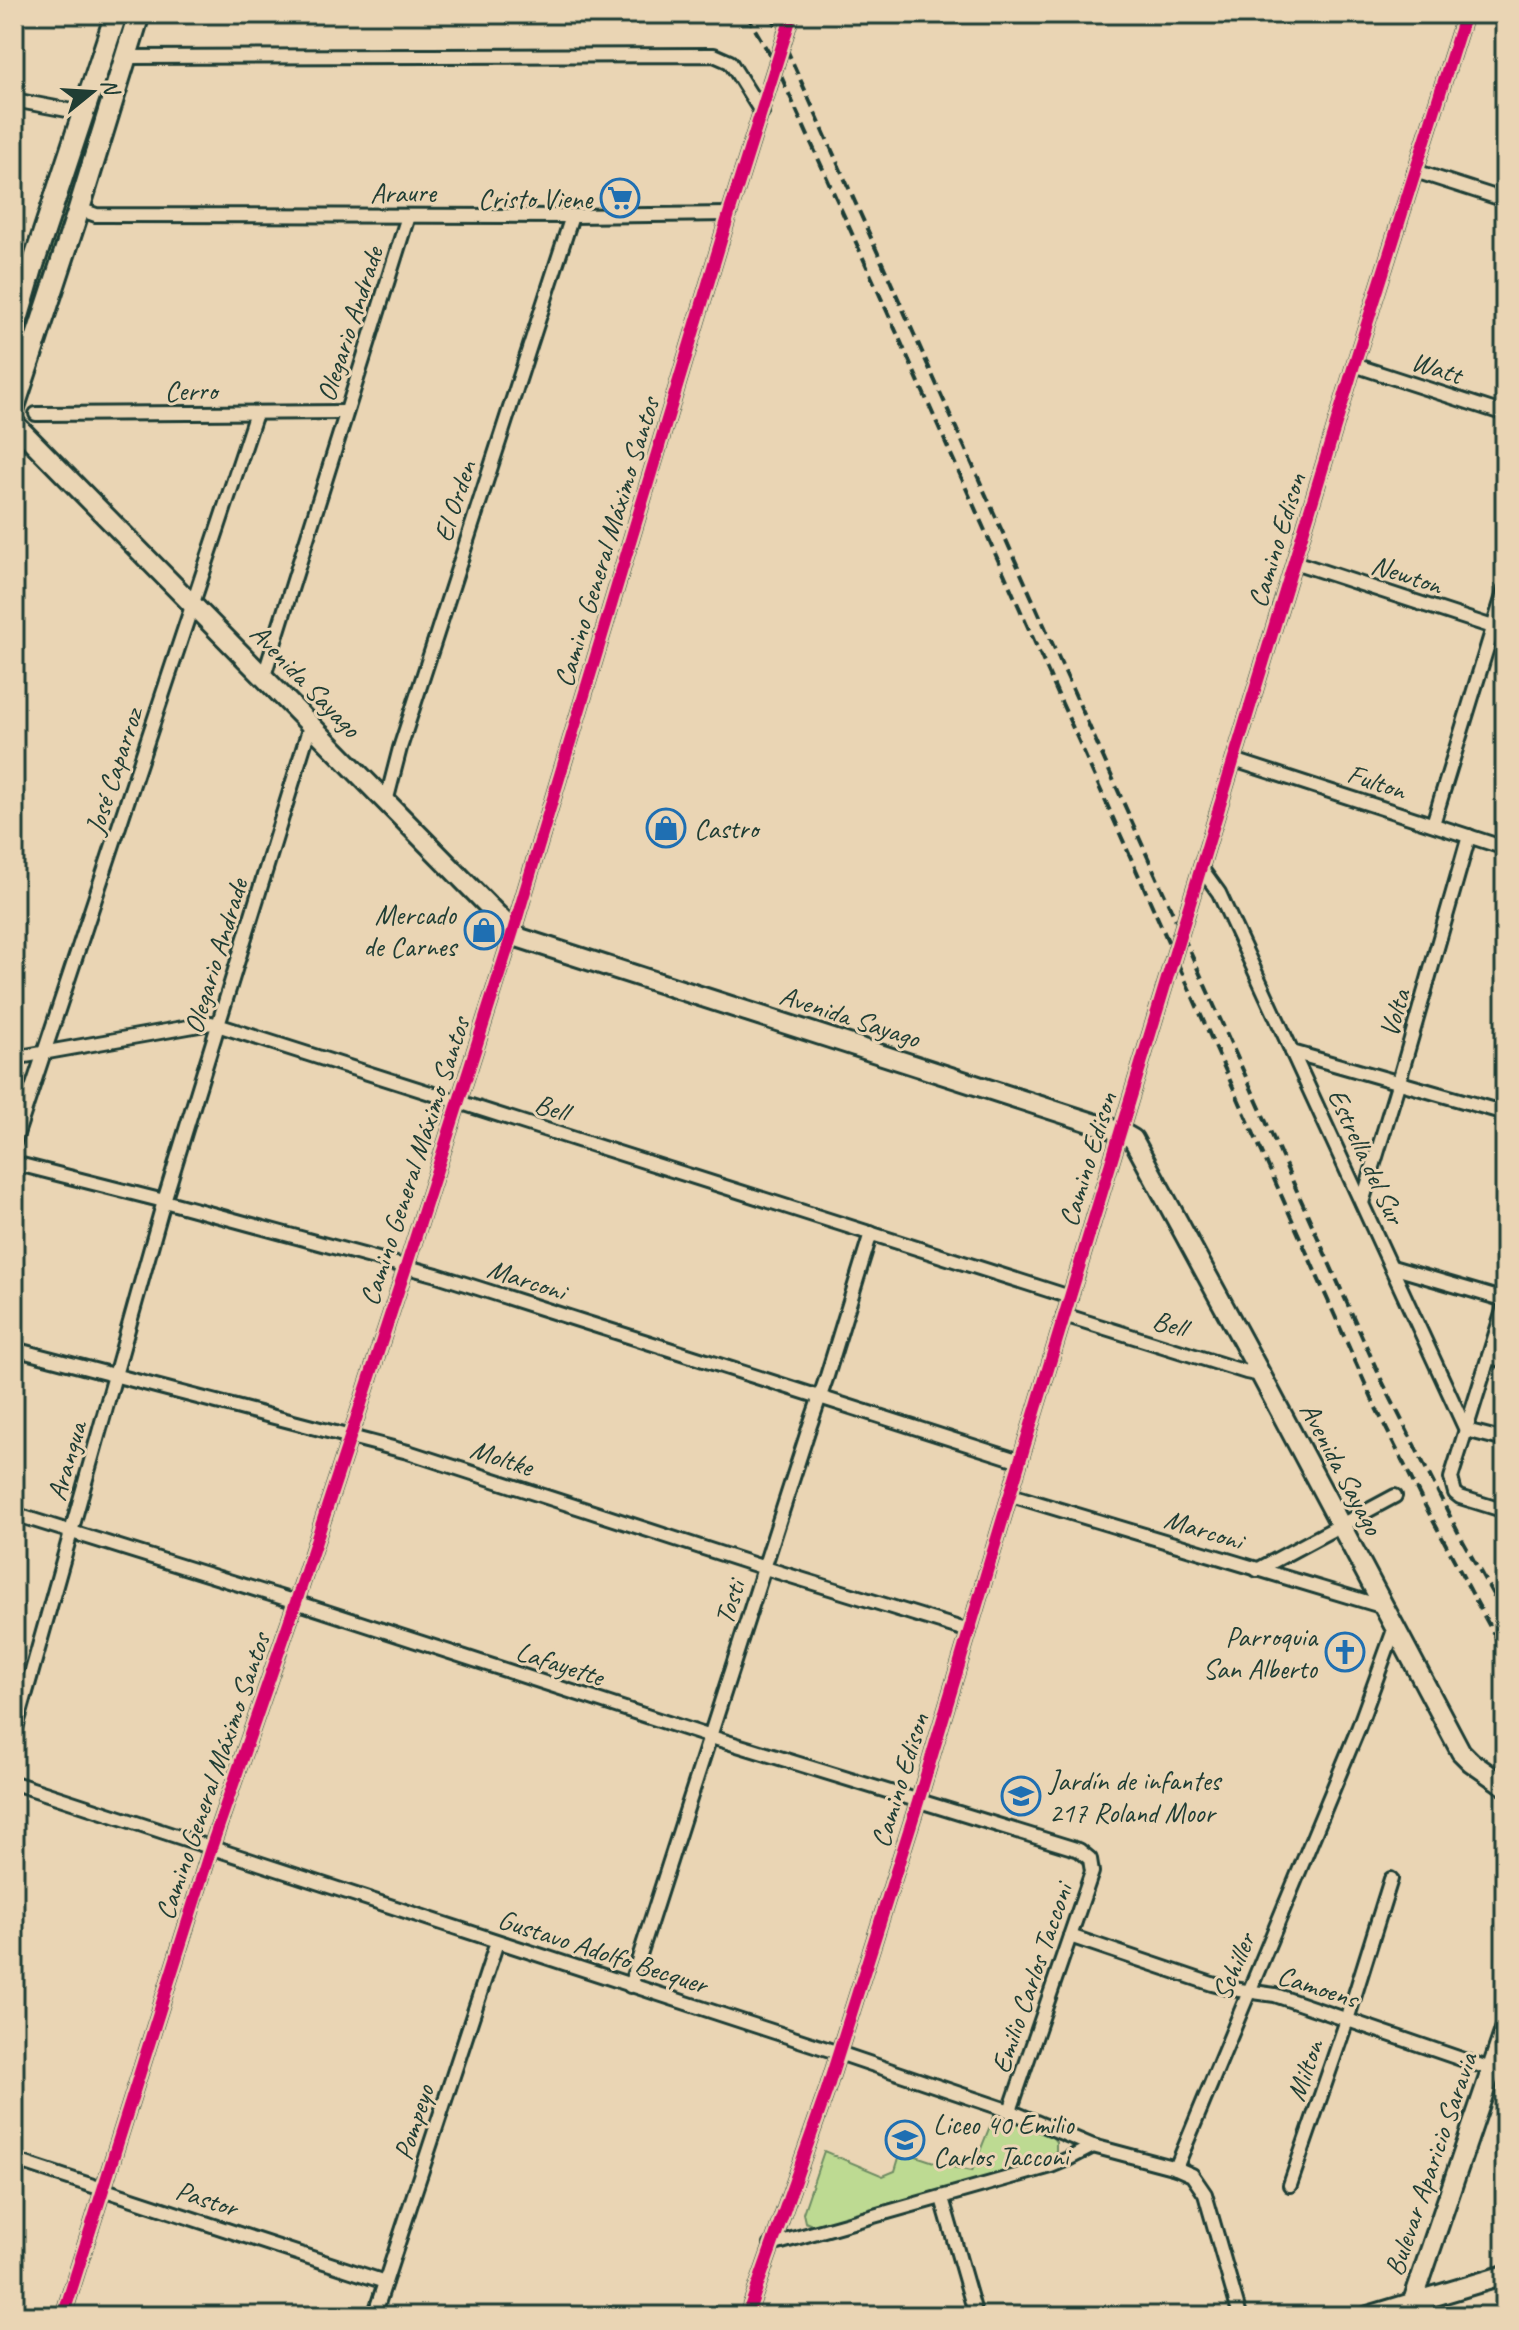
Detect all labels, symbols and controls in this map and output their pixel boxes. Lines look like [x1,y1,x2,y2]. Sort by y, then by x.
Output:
north arrow [52,52,132,132]
text: N [95,75,127,100]
street label: Araure [370,175,438,210]
supermarket icon: Cristo Viene [599,177,641,219]
place label: Cristo Viene [478,181,594,216]
street label: Olegario Andrade [308,241,391,406]
street label: Watt [1407,343,1469,393]
street label: Cerro [165,373,220,408]
street label: Camino General Máximo Santos [546,391,668,691]
street label: El Orden [425,455,484,546]
street label: Camino Edison [1239,468,1314,612]
street label: Newton [1367,547,1448,603]
street label: Avenida Sayago [243,616,370,746]
street label: José Caparroz [76,701,151,840]
street label: Fulton [1343,756,1412,808]
shop icon: Castro [645,807,687,849]
place label: Castro [694,811,761,846]
street label: Olegario Andrade [175,873,256,1038]
place label: Mercado de Carnes [363,897,458,964]
shop icon: Mercado de Carnes [463,909,505,951]
street label: Avenida Sayago [775,977,926,1056]
street label: Volta [1371,984,1418,1041]
street label: Camino General Máximo Santos [351,1010,478,1310]
street label: Estrella del Sur [1320,1083,1414,1231]
street label: Bell [531,1086,578,1131]
street label: Camino Edison [1050,1087,1125,1231]
street label: Marconi [483,1250,574,1310]
street label: Bell [1149,1302,1196,1347]
street label: Avenida Sayago [1292,1396,1392,1542]
street label: Arangua [39,1415,95,1505]
street label: Moltke [466,1431,539,1484]
street label: Marconi [1160,1501,1251,1559]
street label: Tosti [706,1572,754,1629]
place label: Parroquia San Alberto [1203,1619,1319,1686]
street label: Camino General Máximo Santos [147,1626,279,1924]
church icon: Parroquia San Alberto [1324,1631,1366,1673]
street label: Lafayette [512,1633,610,1695]
street label: Camino Edison [862,1708,937,1852]
place label: Jardín de infantes 217 Roland Moor [1047,1763,1223,1830]
school or university icon: Jardín de infantes 217 Roland Moor [1000,1775,1042,1817]
street label: Emilio Carlos Tacconi [983,1875,1082,2078]
street label: Gustavo Adolfo Becquer [494,1901,714,2002]
street label: Schiller [1204,1926,1264,2005]
street label: Camoens [1273,1957,1365,2017]
street label: Milton [1278,2034,1332,2105]
street label: Bulevar Aparicio Saravia [1376,2047,1486,2280]
street label: Pompeyo [385,2078,443,2164]
place label: Liceo 40 Emilio Carlos Tacconi [933,2107,1076,2174]
school or university icon: Liceo 40 Emilio Carlos Tacconi [884,2119,926,2161]
street label: Pastor [172,2172,244,2225]

